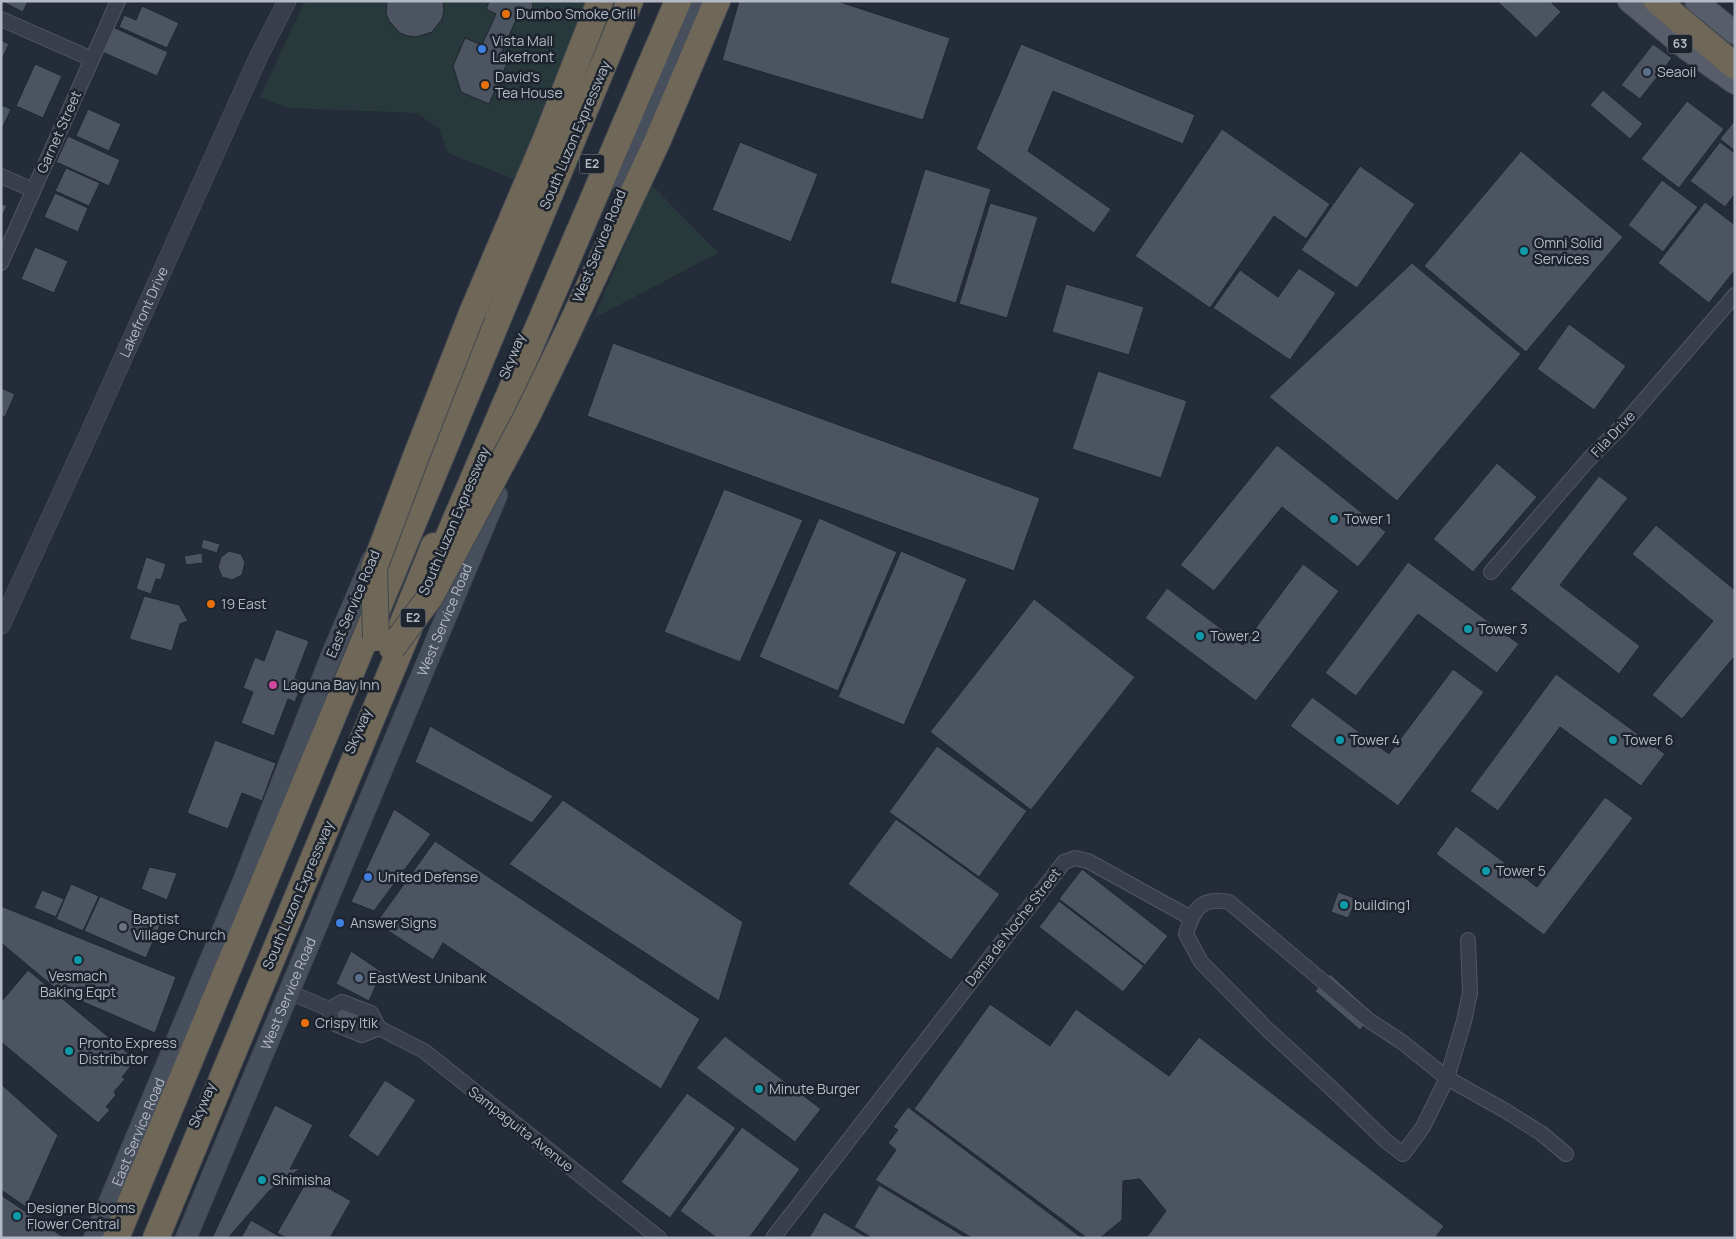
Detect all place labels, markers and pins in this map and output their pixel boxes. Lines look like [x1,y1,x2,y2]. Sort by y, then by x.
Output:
place label: Dumbo Smoke Grill [516,4,636,23]
marker: Dumbo Smoke Grill [500,8,512,20]
place label: Vista Mall Lakefront [492,31,554,66]
marker: Vista Mall Lakefront [476,43,488,55]
place label: Seaoil [1657,62,1696,81]
marker: Seaoil [1641,66,1653,78]
place label: David's Tea House [495,67,563,102]
marker: David's Tea House [479,79,491,91]
place label: Omni Solid Services [1534,233,1602,268]
marker: Omni Solid Services [1518,245,1530,257]
place label: Tower 1 [1344,509,1391,528]
marker: Tower 1 [1328,513,1340,525]
place label: 19 East [221,594,267,613]
marker: 19 East [205,598,217,610]
place label: Tower 3 [1478,619,1527,638]
marker: Tower 3 [1462,623,1474,635]
place label: Tower 2 [1210,626,1260,645]
marker: Tower 2 [1194,630,1206,642]
place label: Laguna Bay Inn [283,675,379,694]
marker: Laguna Bay Inn [267,679,279,691]
place label: Tower 4 [1350,730,1400,749]
place label: Tower 6 [1623,730,1673,749]
marker: Tower 4 [1334,734,1346,746]
marker: Tower 6 [1607,734,1619,746]
place label: Tower 5 [1496,861,1546,880]
marker: Tower 5 [1480,865,1492,877]
place label: United Defense [378,867,478,886]
marker: United Defense [362,871,374,883]
place label: building1 [1354,895,1411,914]
marker: building1 [1338,899,1350,911]
place label: Baptist Village Church [133,909,226,944]
place label: Answer Signs [350,913,437,932]
marker: Answer Signs [334,917,346,929]
marker: Baptist Village Church [117,921,129,933]
marker: Vesmach Baking Eqpt [72,954,84,966]
place label: Vesmach Baking Eqpt [40,966,116,1001]
place label: EastWest Unibank [369,968,488,987]
marker: EastWest Unibank [353,972,365,984]
place label: Crispy Itik [315,1013,379,1032]
marker: Crispy Itik [299,1017,311,1029]
place label: Pronto Express Distributor [79,1033,177,1068]
marker: Pronto Express Distributor [63,1045,75,1057]
place label: Minute Burger [769,1079,860,1098]
marker: Minute Burger [753,1083,765,1095]
place label: Shimisha [272,1170,331,1189]
marker: Shimisha [256,1174,268,1186]
place label: Designer Blooms Flower Central [27,1198,135,1233]
marker: Designer Blooms Flower Central [11,1210,23,1222]

